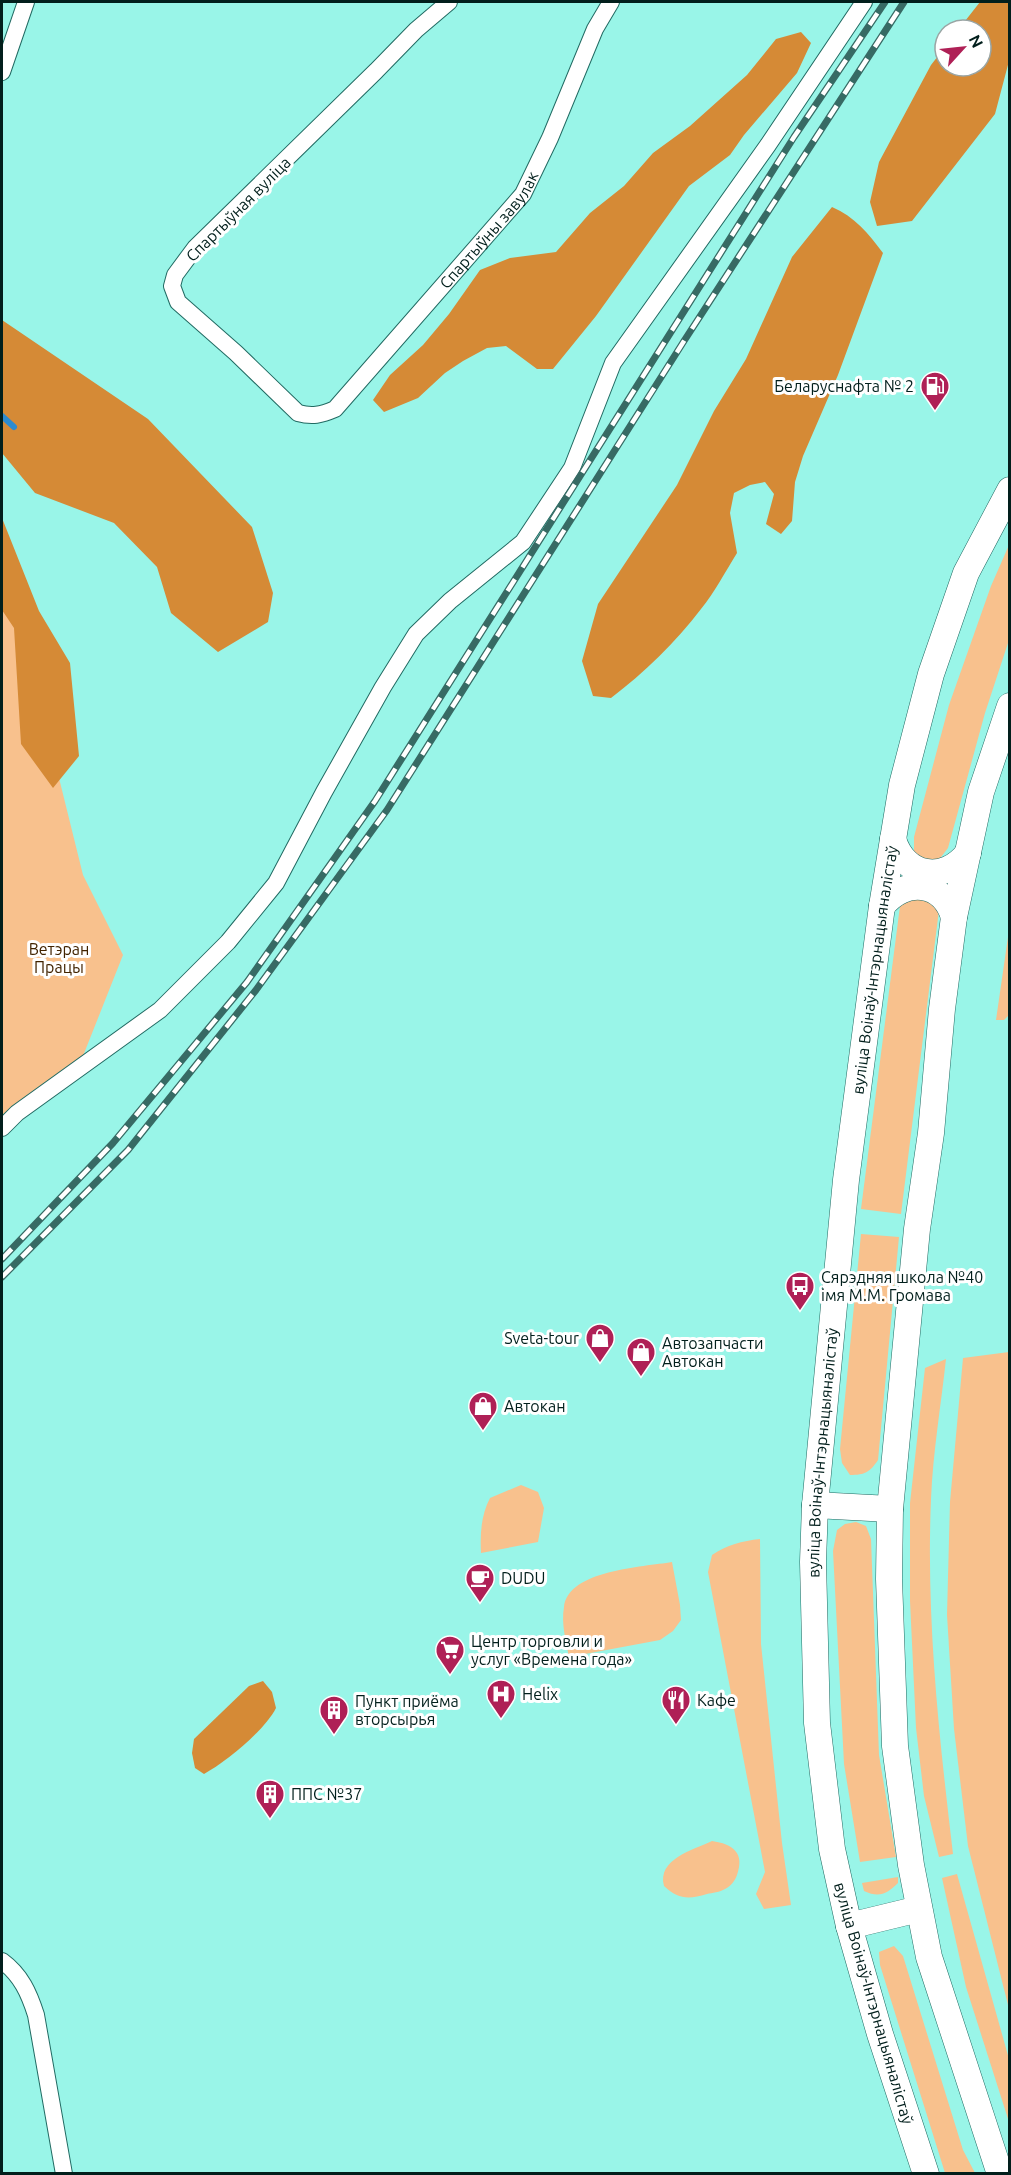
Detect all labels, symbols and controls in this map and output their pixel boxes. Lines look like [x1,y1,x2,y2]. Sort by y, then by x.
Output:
north arrow [933,18,993,78]
text: N [966,32,987,51]
street label: Спартыўная вуліца [182,153,294,265]
street label: Спартыўны завулак [436,168,542,292]
fuel station icon: Беларуснафта № 2 [919,370,951,412]
place label: Беларуснафта № 2 [774,377,914,395]
street label: вуліца Воінаў-Інтэрнацыяналістаў [848,844,901,1095]
park label: Ветэран Працы [29,940,89,976]
place label: Сярэдняя школа №40 імя М.М. Громава [821,1268,983,1304]
bus stop icon: Сярэдняя школа №40 імя М.М. Громава [784,1270,816,1312]
shop icon: Sveta-tour [584,1322,616,1364]
street label: вуліца Воінаў-Інтэрнацыяналістаў [804,1327,841,1578]
place label: Sveta-tour [504,1329,579,1347]
place label: Автозапчасти Автокан [662,1334,763,1370]
shop icon: Автозапчасти Автокан [625,1336,657,1378]
shop icon: Автокан [467,1390,499,1432]
place label: Автокан [504,1397,566,1415]
cafe icon: DUDU [464,1562,496,1604]
place label: DUDU [501,1569,545,1587]
place label: Центр торговли и услуг «Времена года» [471,1632,632,1668]
supermarket icon: Центр торговли и услуг «Времена года» [434,1634,466,1676]
hospital icon: Helix [485,1678,517,1720]
restaurant icon: Кафе [660,1684,692,1726]
place label: Helix [522,1685,558,1703]
place label: Кафе [697,1691,736,1709]
place label: Пункт приёма вторсырья [355,1692,459,1728]
building icon: Пункт приёма вторсырья [318,1694,350,1736]
building icon: ППС №37 [254,1778,286,1820]
place label: ППС №37 [291,1785,362,1803]
street label: вуліца Воінаў-Інтэрнацыяналістаў [831,1880,917,2126]

